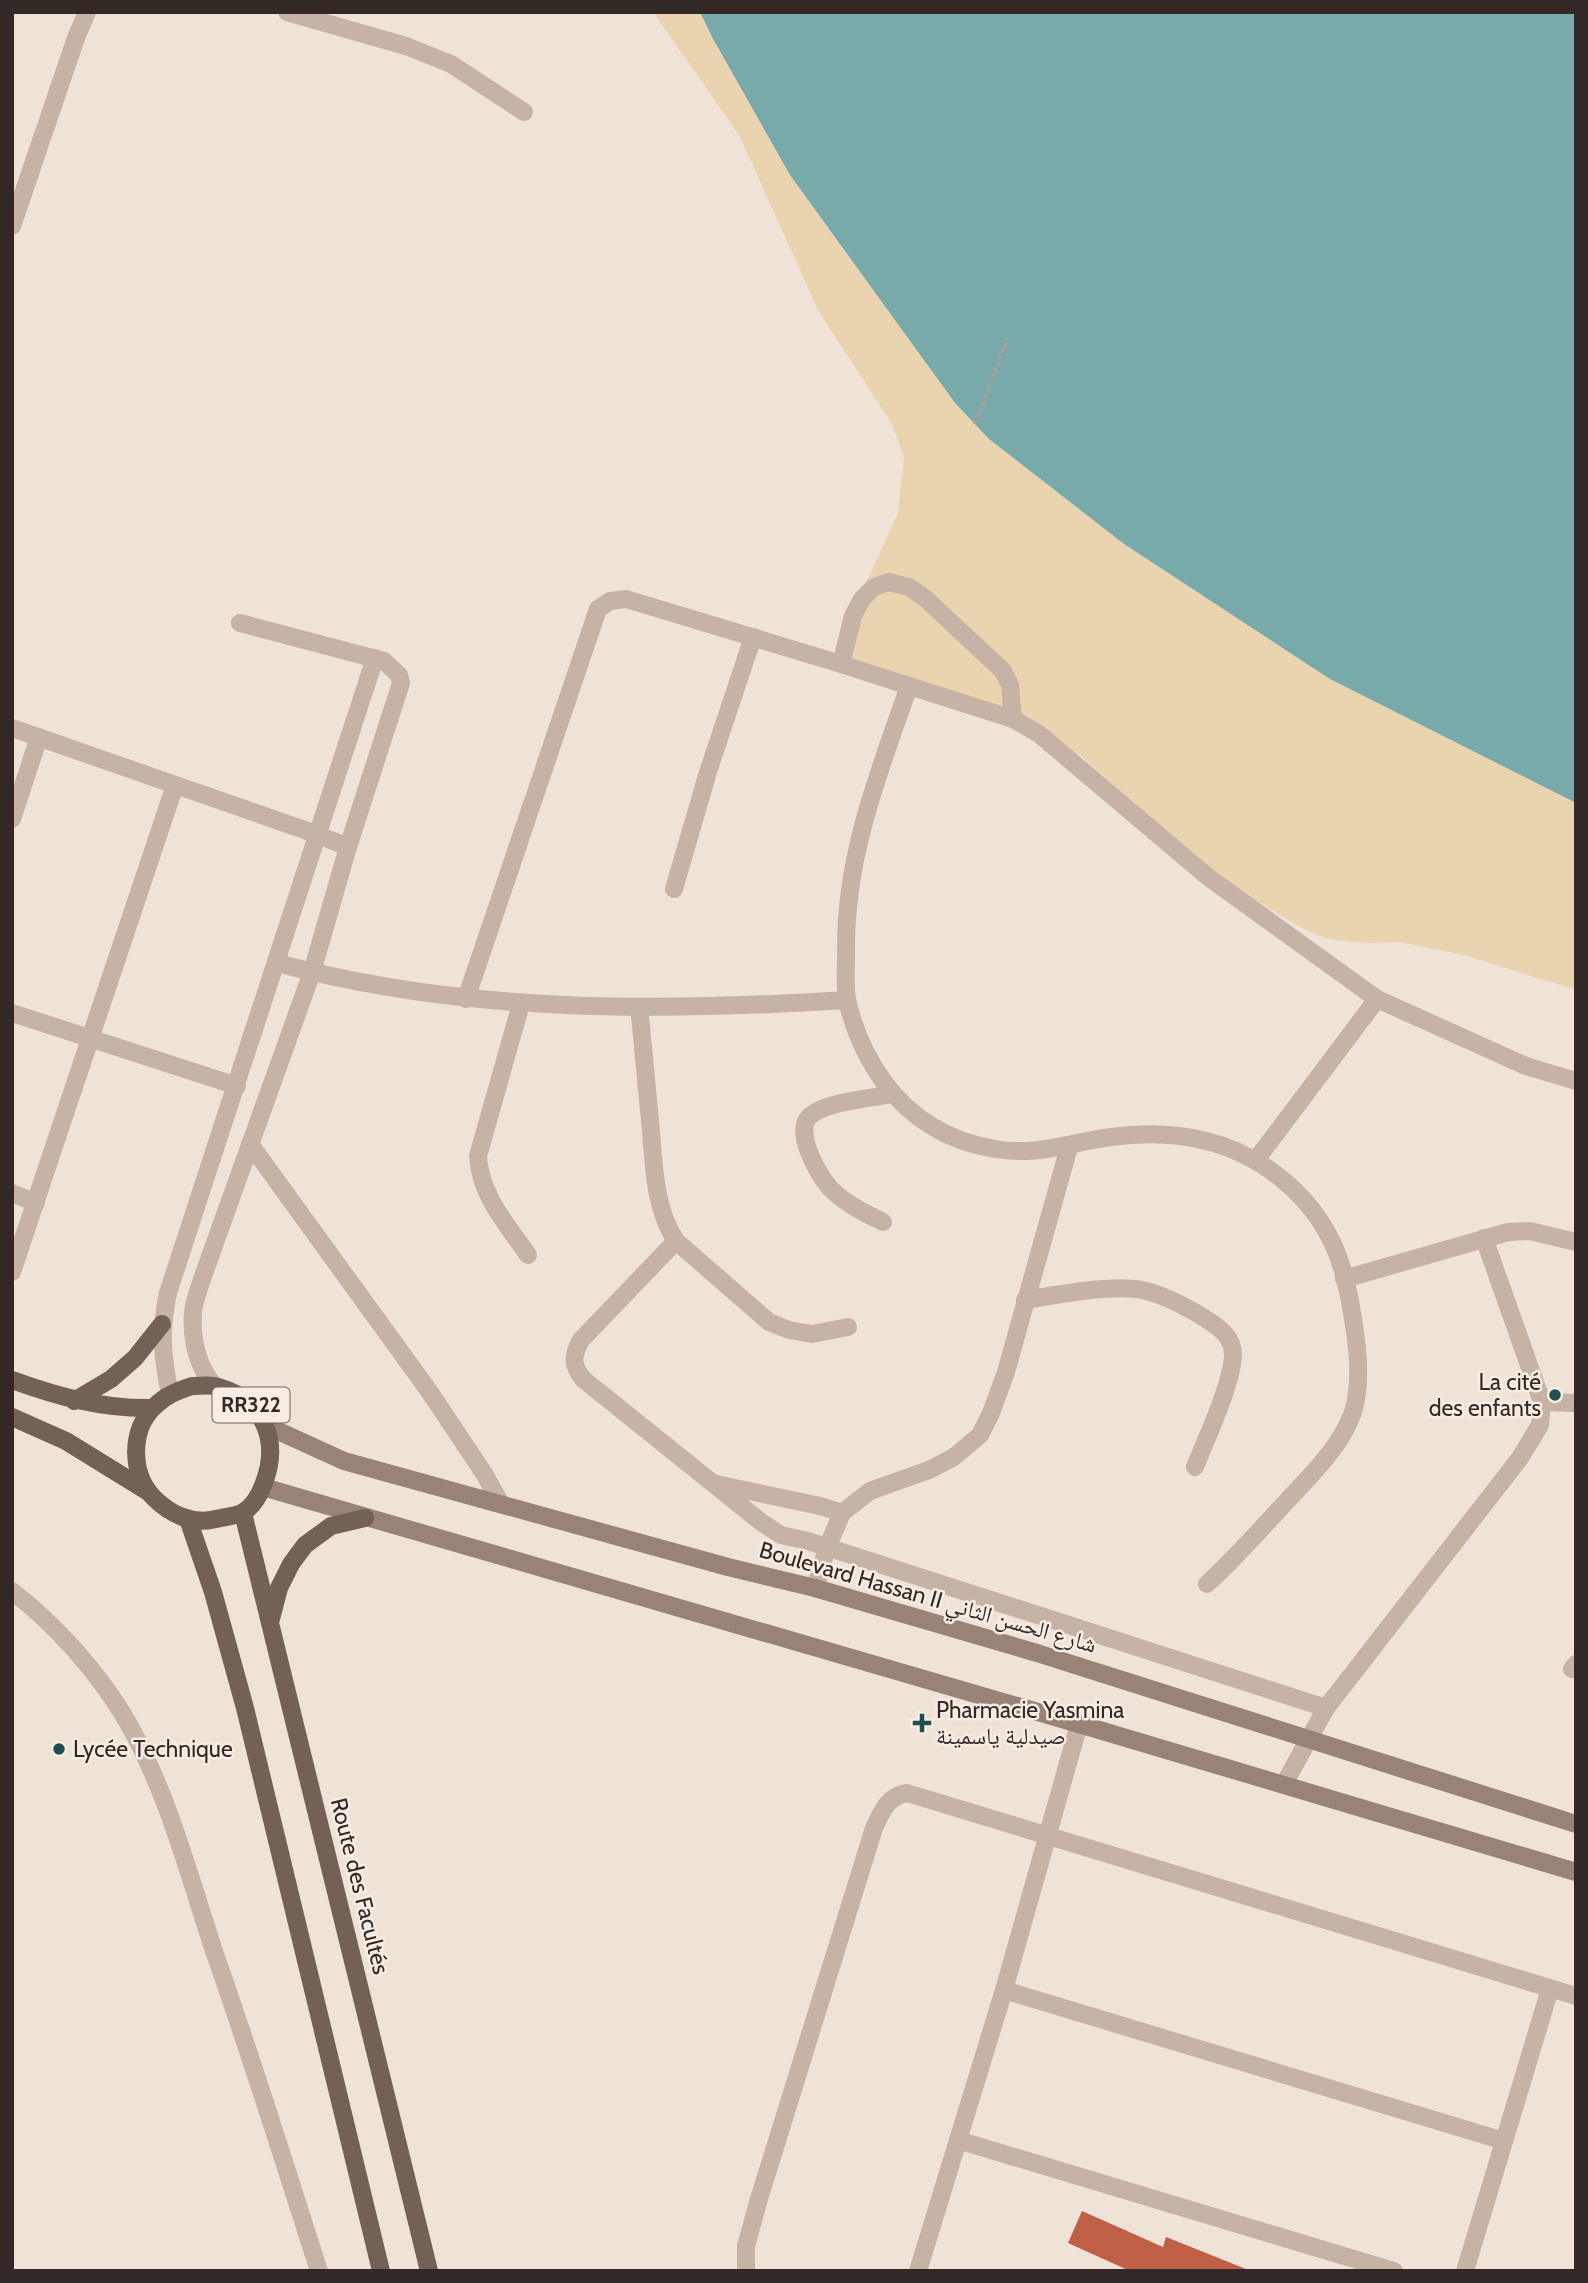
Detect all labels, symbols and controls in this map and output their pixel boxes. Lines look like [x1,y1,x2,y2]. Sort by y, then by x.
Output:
place label: La cité des enfants [1429,1368,1541,1422]
marker: La cité des enfants [1547,1387,1563,1403]
road number: RR322 [212,1388,290,1422]
street label: Boulevard Hassan II شارع الحسن الثاني [755,1535,1100,1663]
place label: Pharmacie Yasmina صيدلية ياسمينة [936,1696,1124,1750]
marker: Pharmacie Yasmina صيدلية ياسمينة [914,1715,930,1731]
place label: Lycée Technique [73,1735,233,1763]
marker: Lycée Technique [51,1741,67,1757]
street label: Route des Facultés [325,1795,395,1977]

